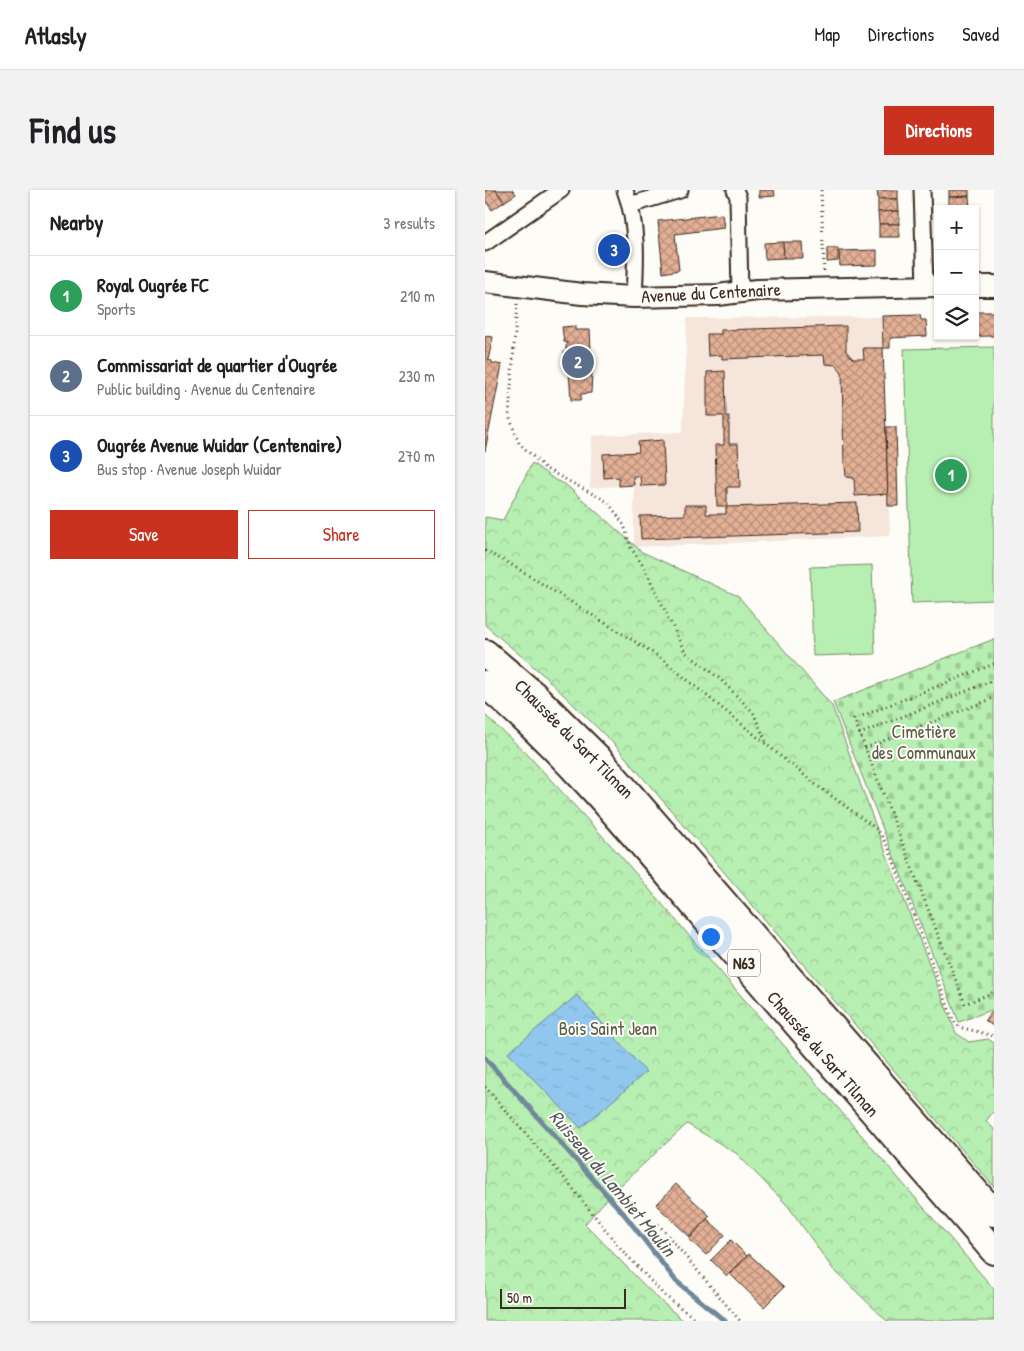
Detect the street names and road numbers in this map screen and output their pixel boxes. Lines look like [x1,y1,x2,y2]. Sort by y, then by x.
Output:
street label: Avenue du Centenaire [640,276,782,309]
street label: Chaussée du Sart Tilman [509,673,640,804]
road number: N63 [728,950,760,976]
street label: Chaussée du Sart Tilman [762,985,885,1122]

